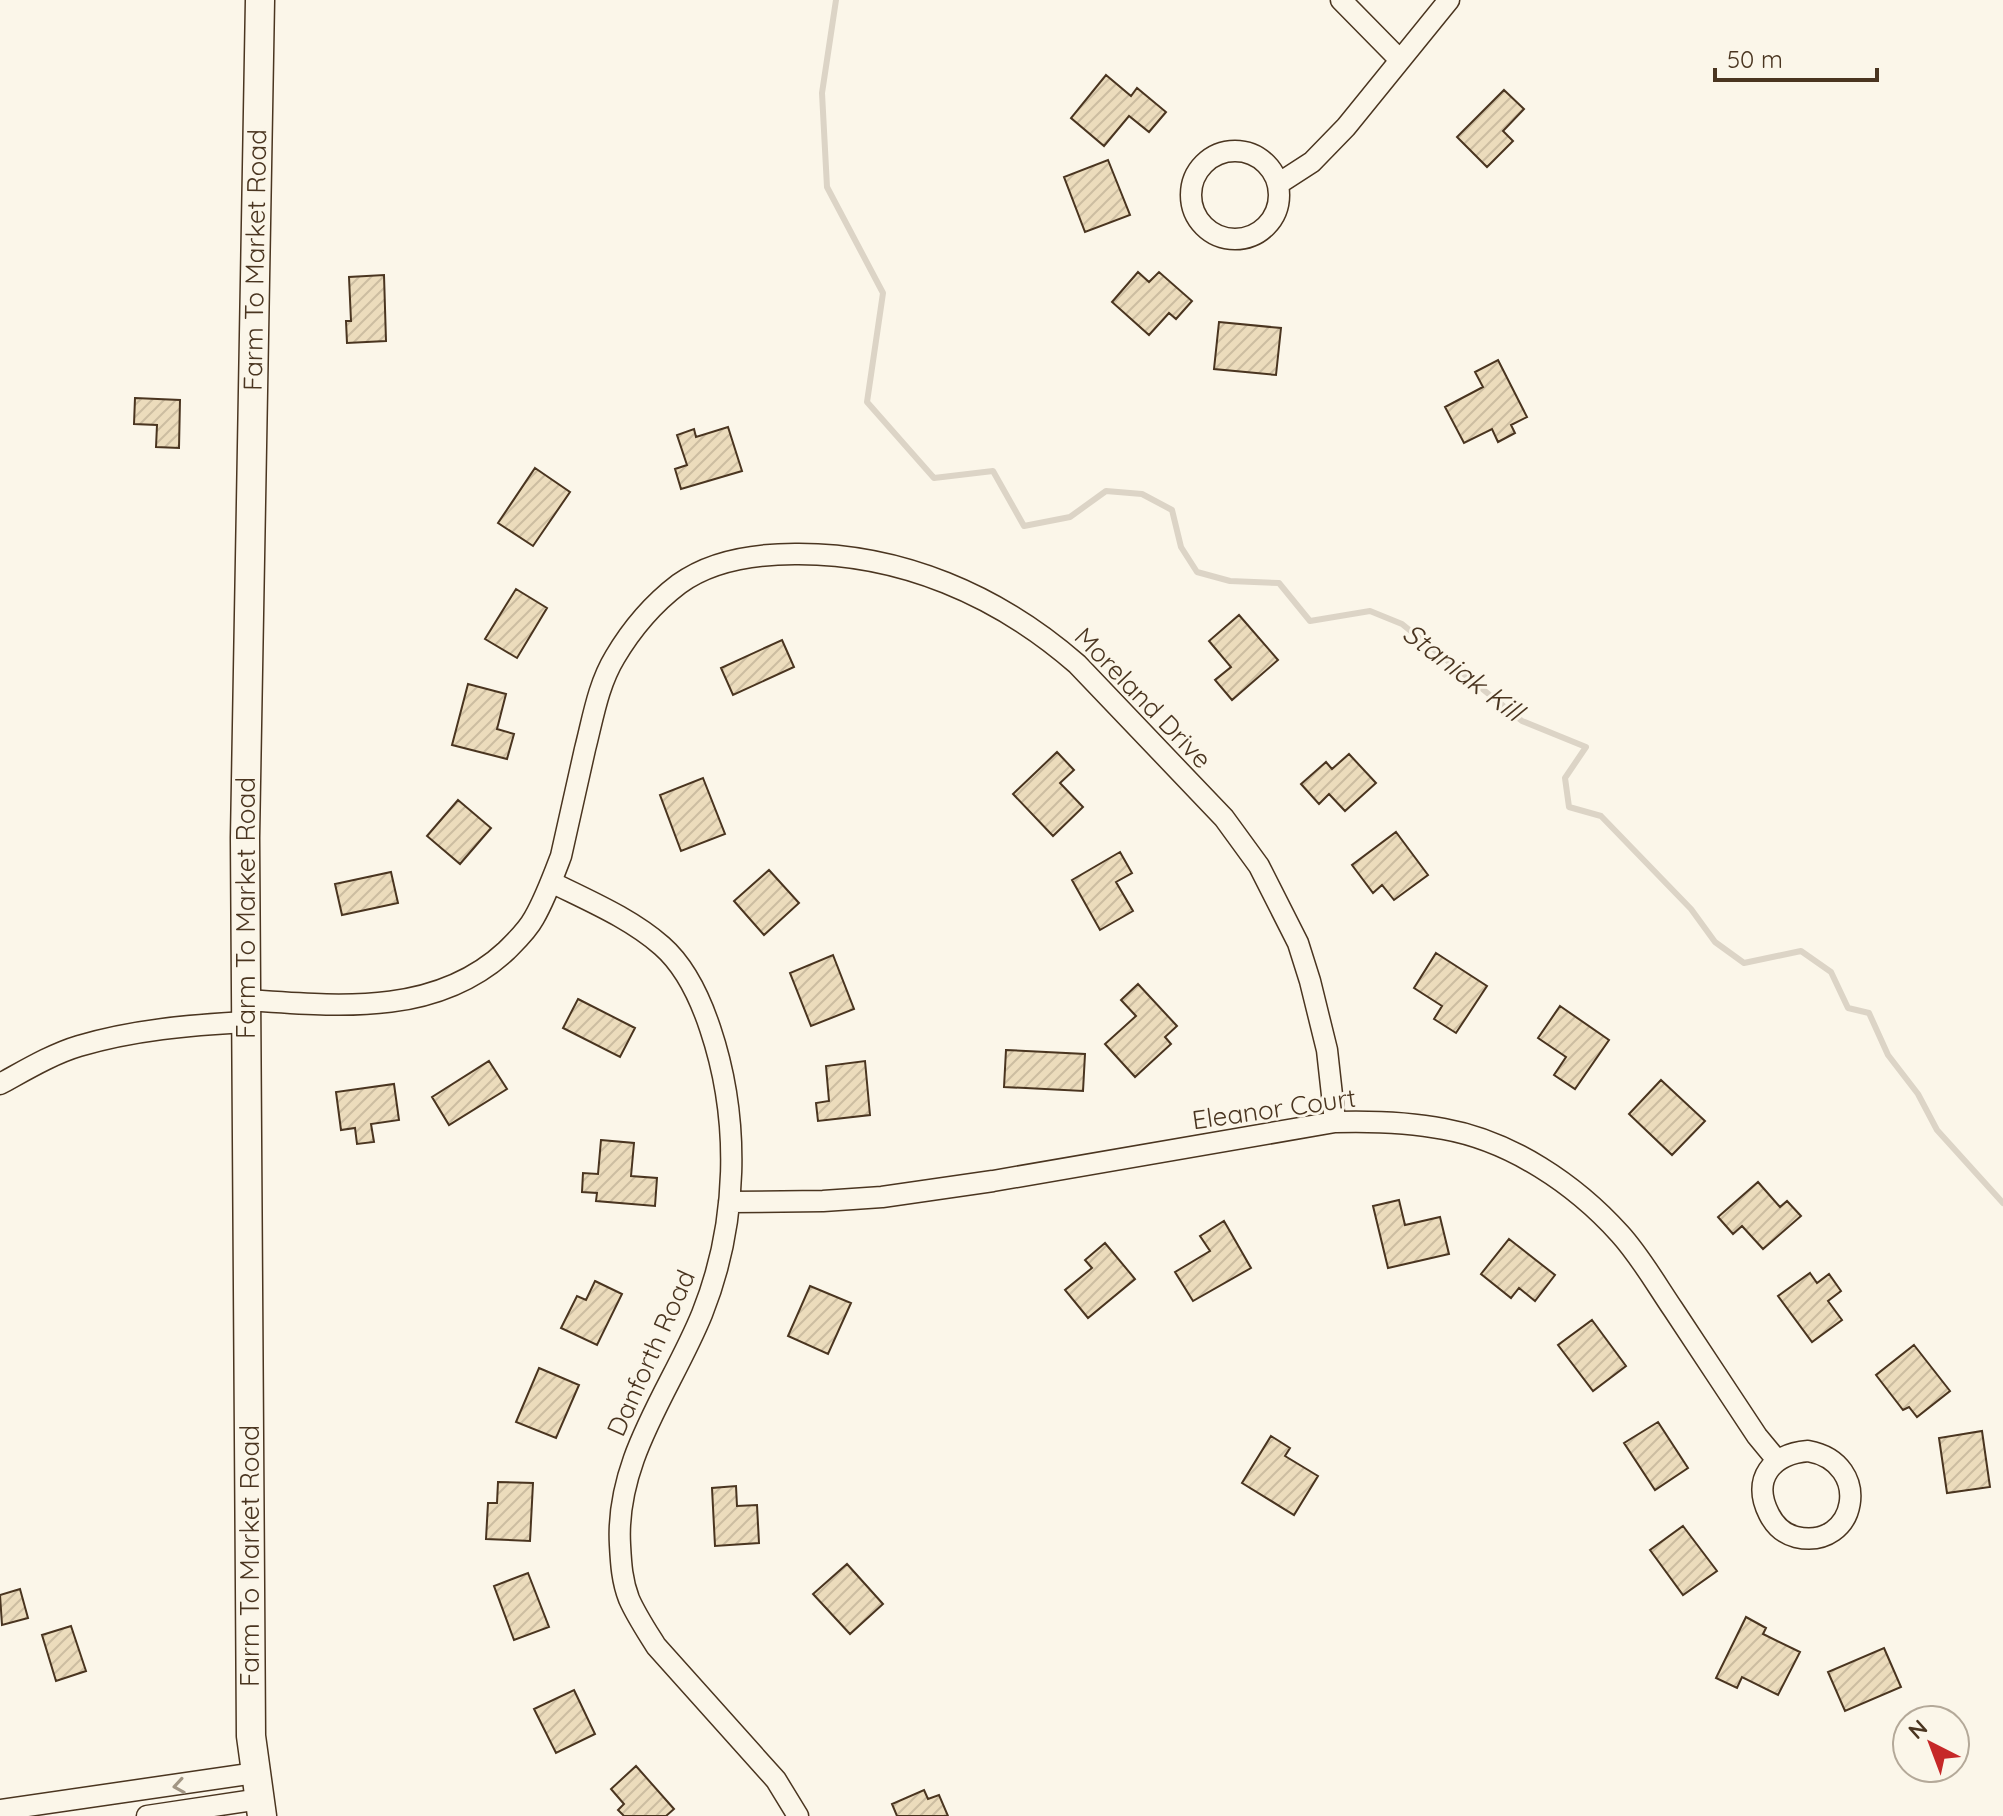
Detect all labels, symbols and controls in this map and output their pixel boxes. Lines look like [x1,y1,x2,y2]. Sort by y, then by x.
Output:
scale bar [1715,32,1877,82]
text: 50 m [1727,44,1783,74]
street label: Farm To Market Road [236,129,273,391]
water label: Staniak Kill [1396,615,1533,730]
street label: Moreland Drive [1068,620,1219,775]
street label: Farm To Market Road [229,777,262,1039]
street label: Eleanor Court [1190,1081,1358,1136]
street label: Danforth Road [599,1264,702,1441]
street label: Farm To Market Road [233,1425,266,1687]
north arrow [1891,1704,1971,1784]
text: N [1902,1713,1933,1745]
one-way arrow [172,1776,186,1793]

